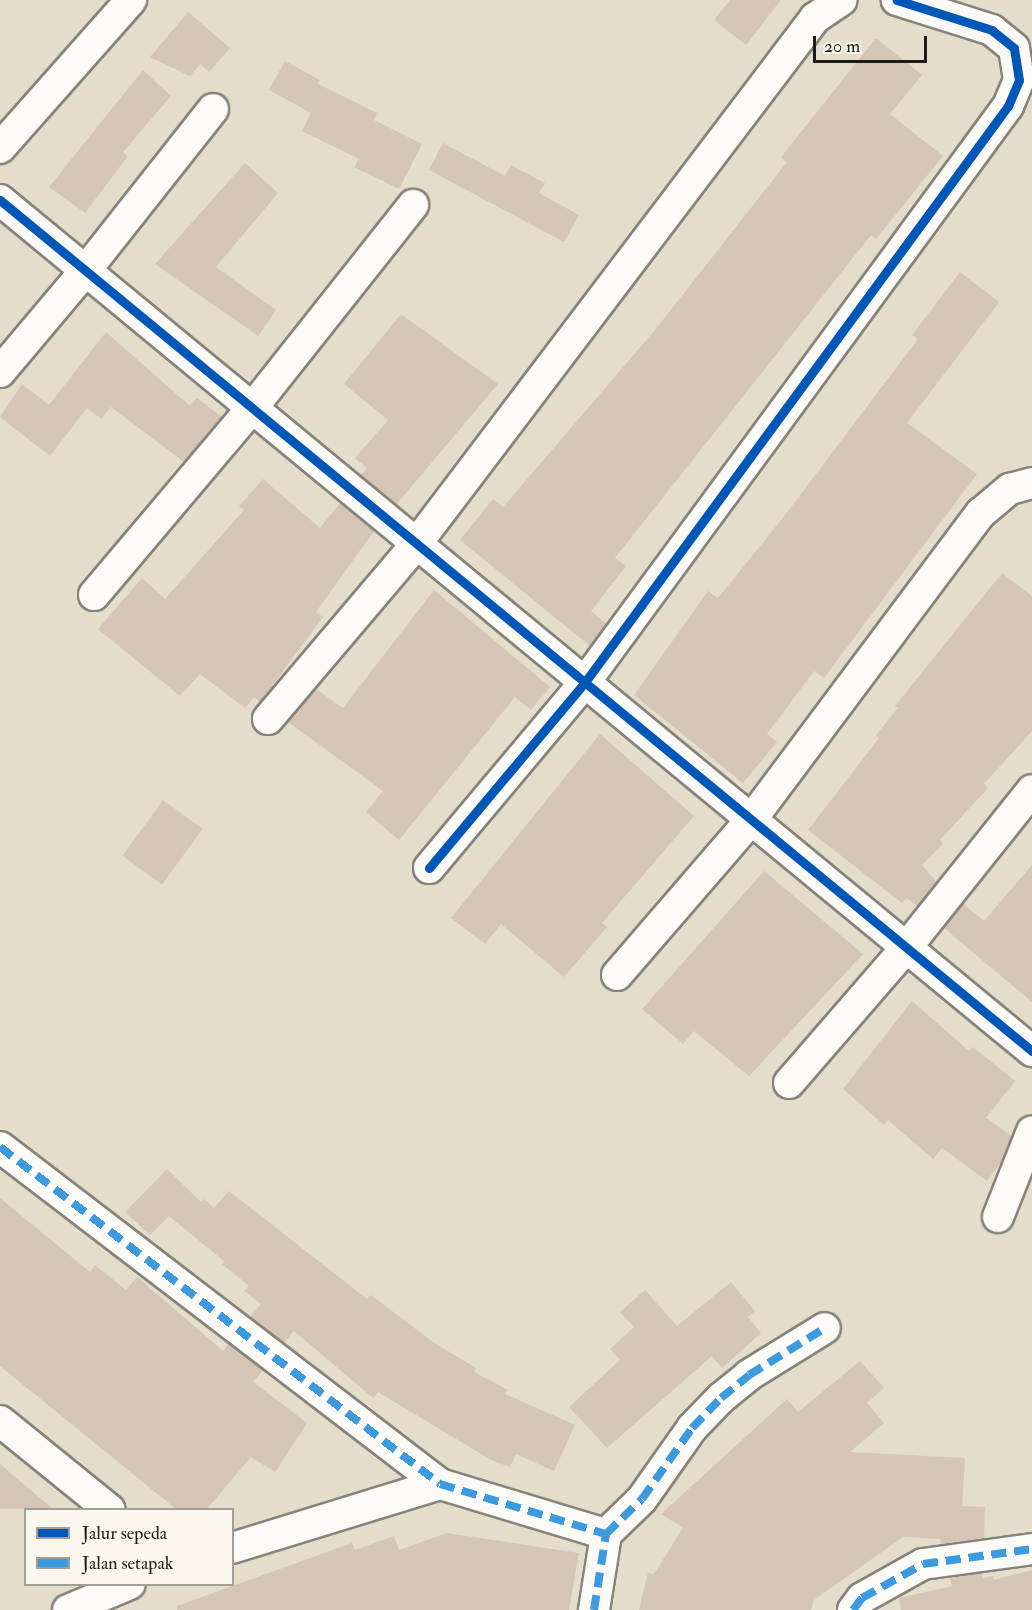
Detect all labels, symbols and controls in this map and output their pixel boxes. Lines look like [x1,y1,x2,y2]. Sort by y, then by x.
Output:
scale bar [816,24,930,62]
text: 20 m [824,35,860,58]
legend [24,1508,234,1586]
text: Jalur sepeda [82,1522,167,1545]
text: Jalan setapak [82,1552,173,1575]

